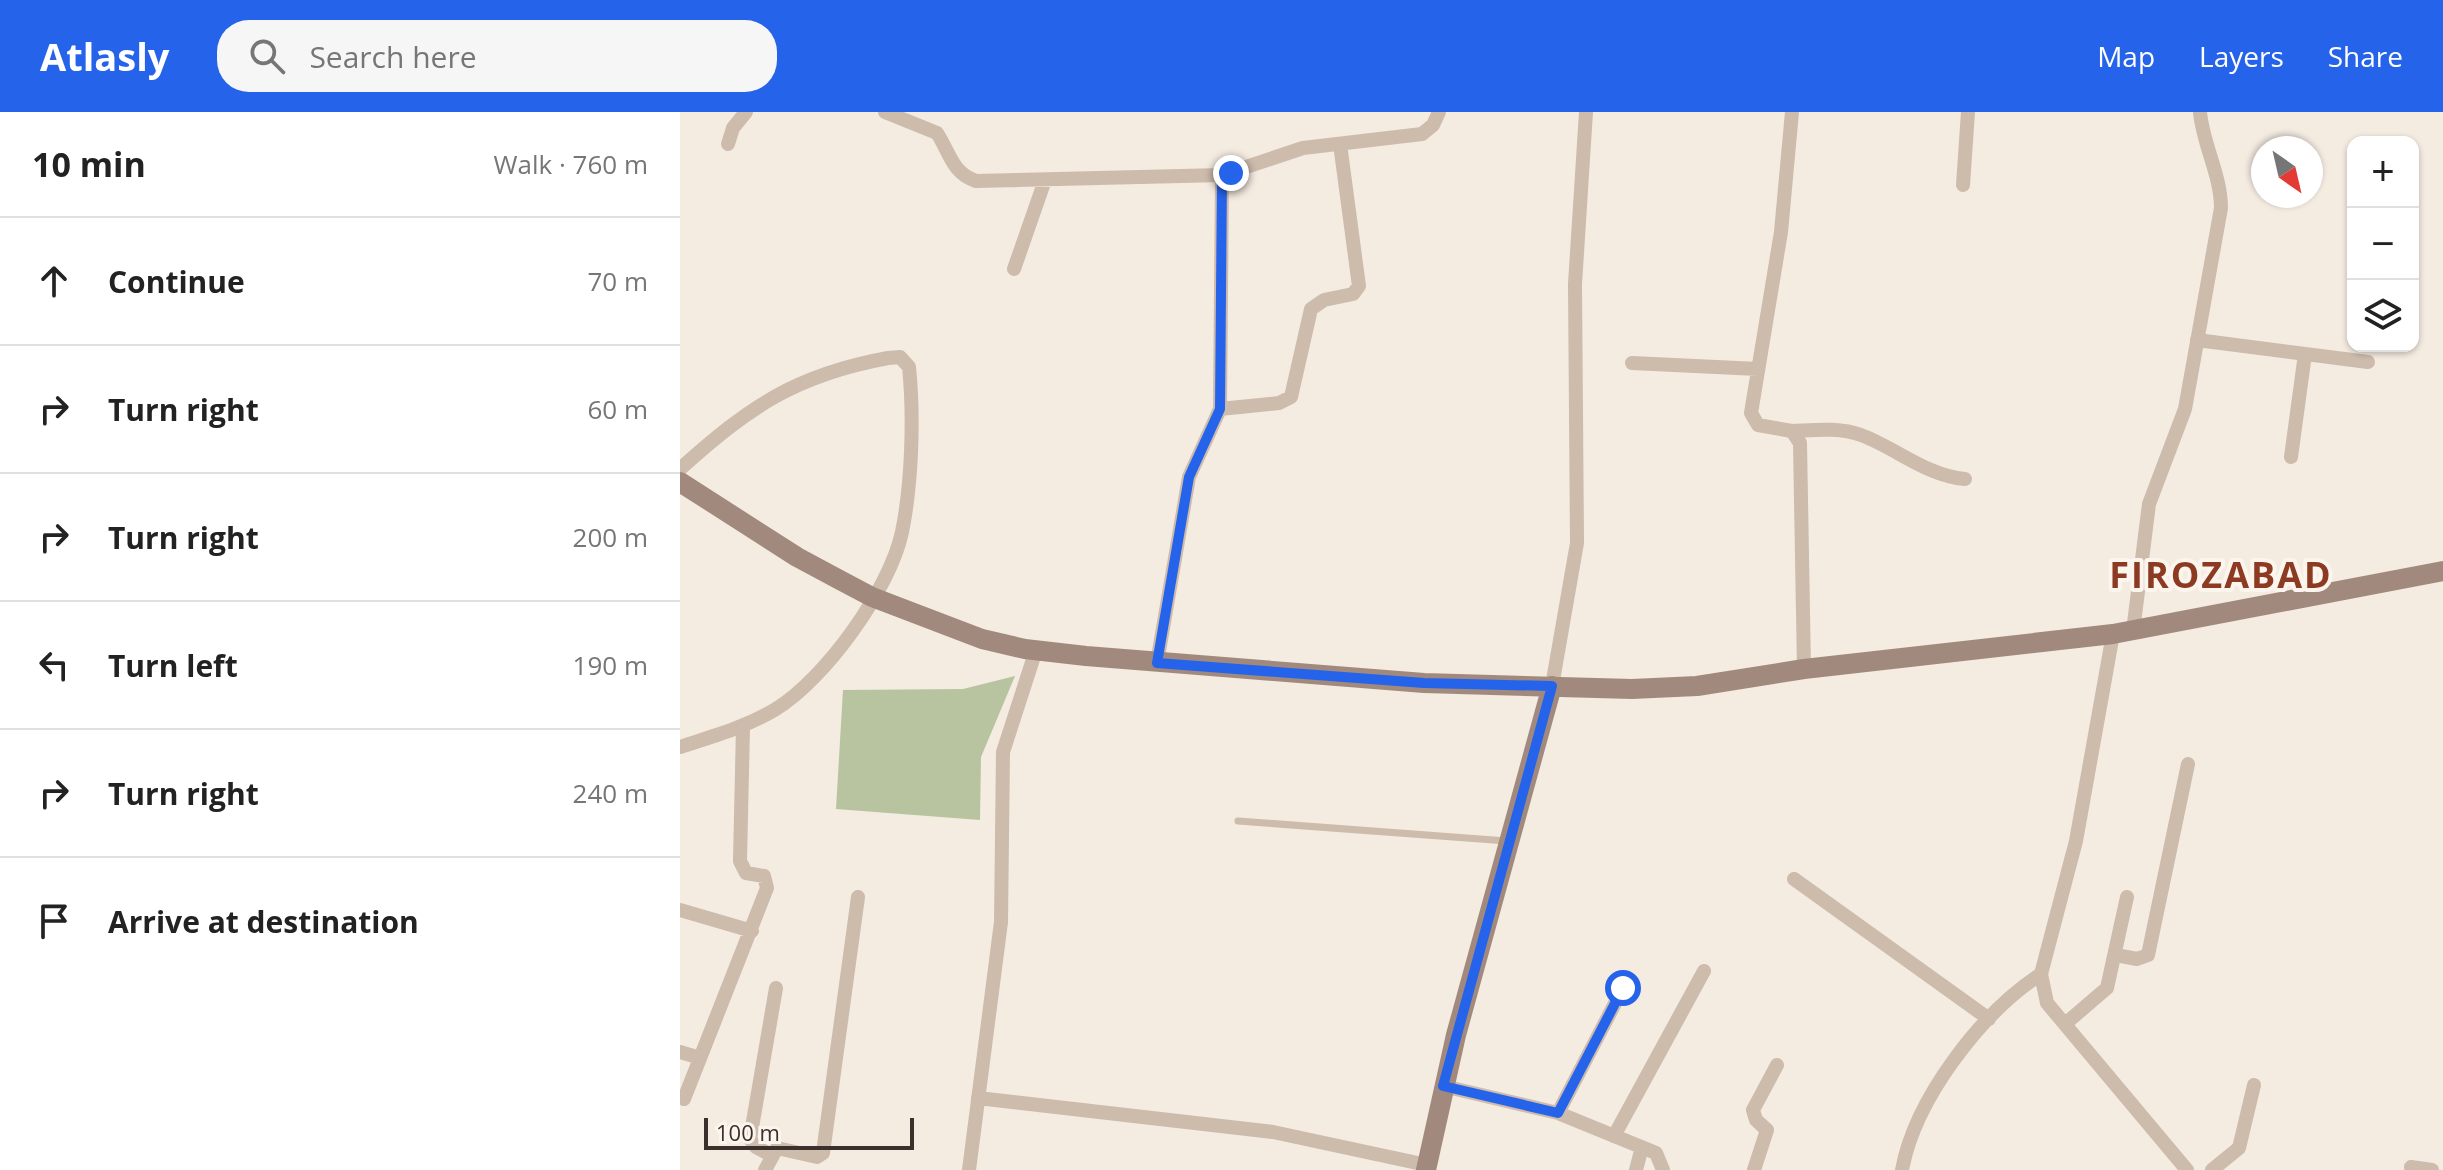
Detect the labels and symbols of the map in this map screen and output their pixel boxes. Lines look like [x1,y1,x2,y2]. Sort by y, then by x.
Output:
north arrow [2251,136,2323,208]
route end [1213,155,1249,191]
district label: FIROZABAD [2109,550,2333,599]
route start [1605,970,1641,1006]
scale bar [704,1114,914,1150]

